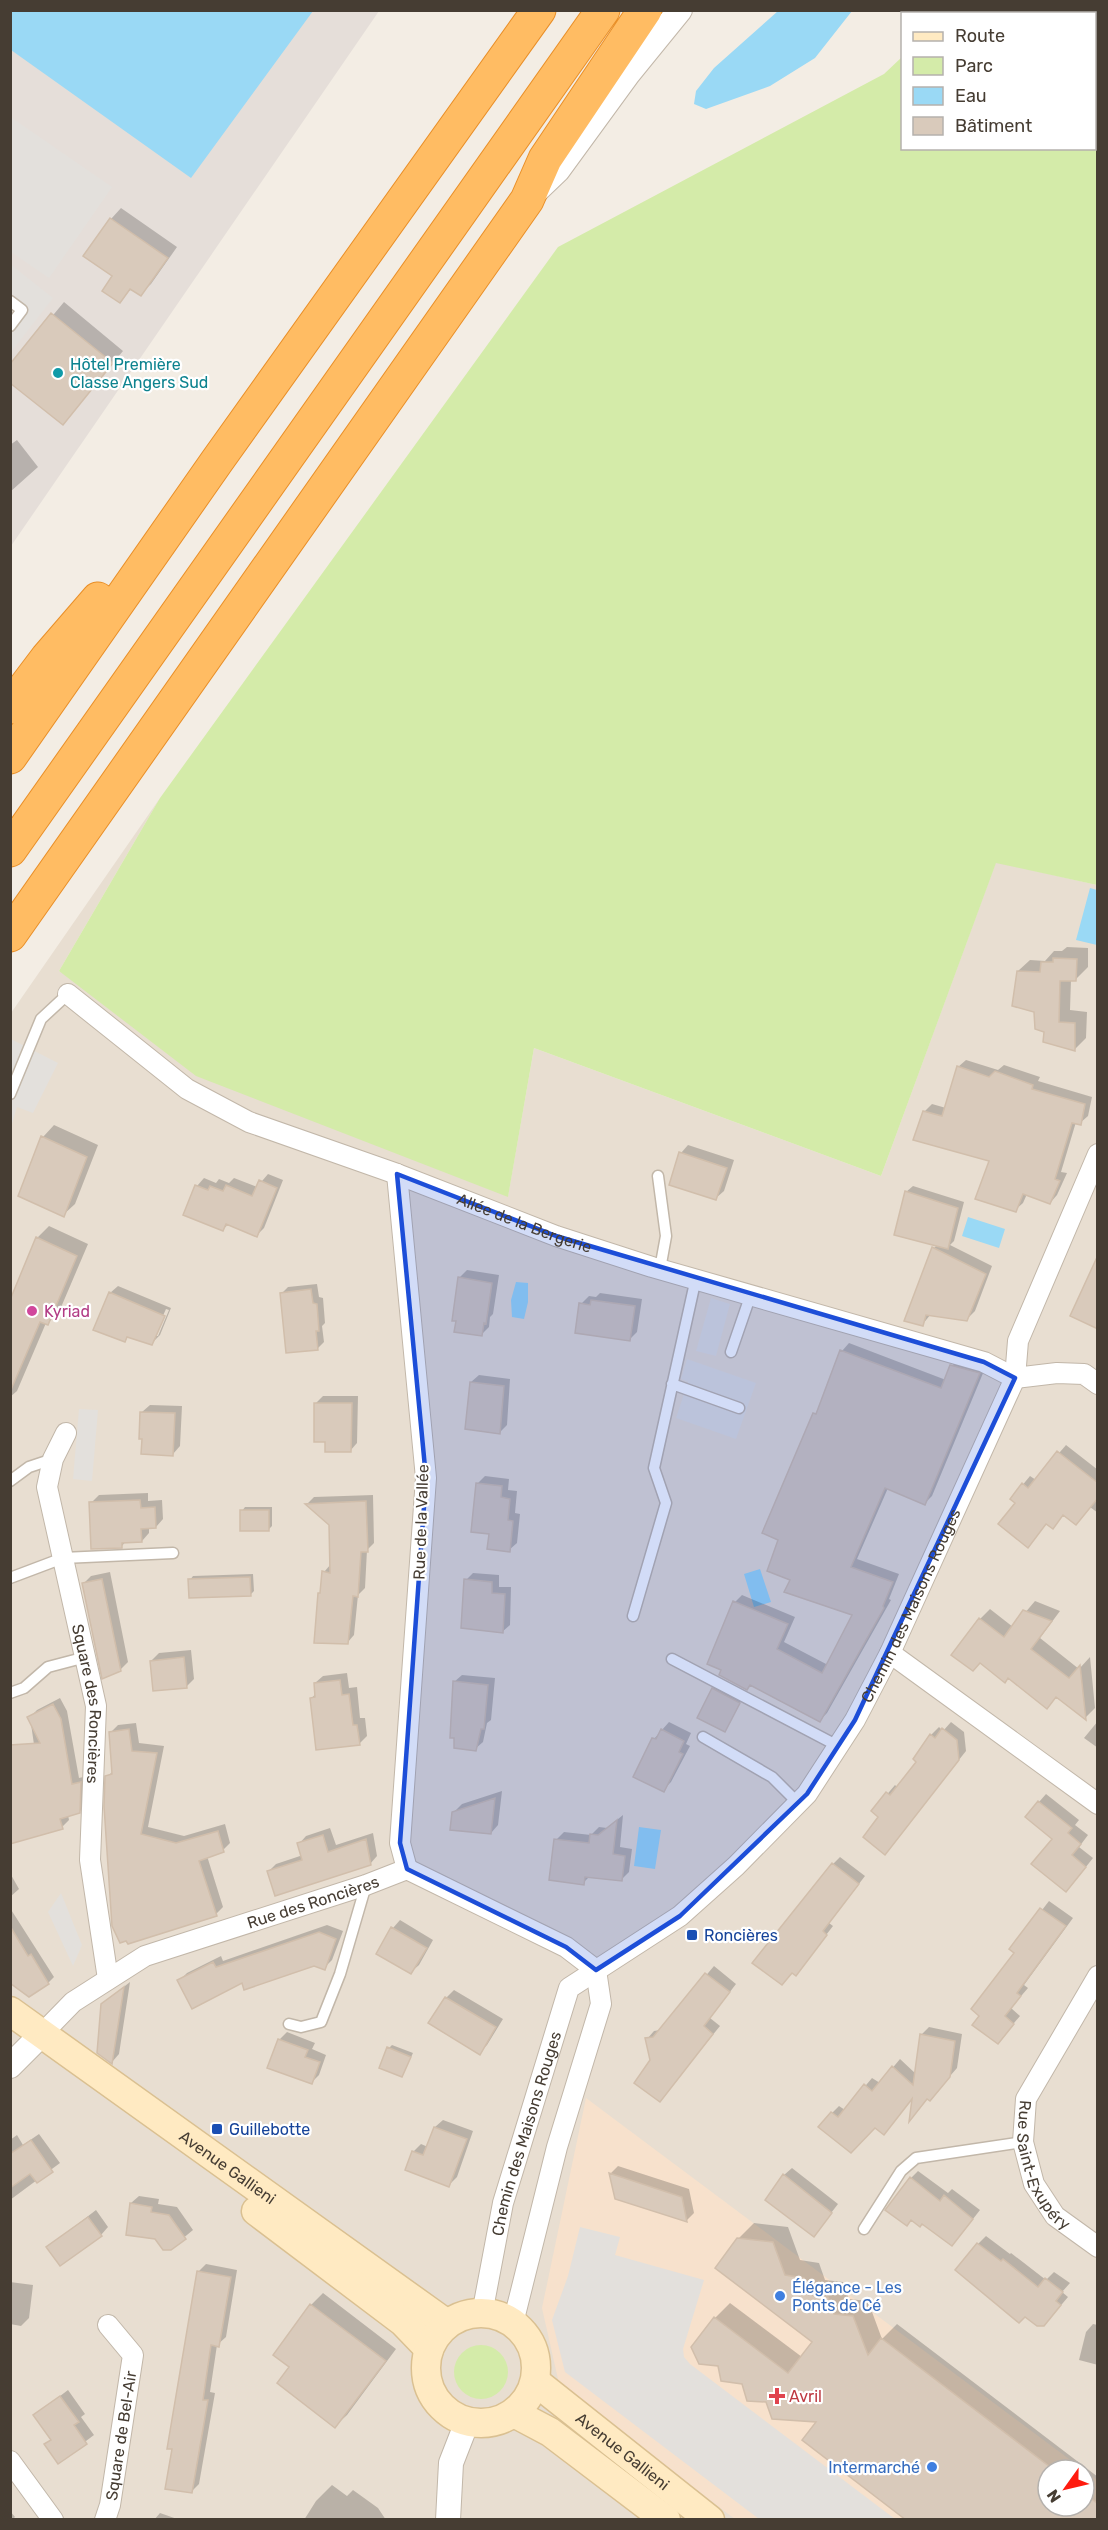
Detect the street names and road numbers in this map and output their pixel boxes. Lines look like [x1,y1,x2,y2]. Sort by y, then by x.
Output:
street label: Allée de la Bergerie [454,1189,594,1256]
street label: Rue de la Vallée [409,1464,433,1580]
street label: Chemin des Maisons Rouges [856,1505,964,1706]
street label: Square des Roncières [68,1622,106,1784]
street label: Rue des Roncières [245,1871,382,1932]
street label: Chemin des Maisons Rouges [488,2029,565,2237]
street label: Rue Saint-Exupéry [1013,2100,1074,2234]
street label: Avenue Gallieni [176,2126,280,2208]
street label: Square de Bel-Air [101,2370,140,2502]
street label: Avenue Gallieni [572,2408,674,2494]

